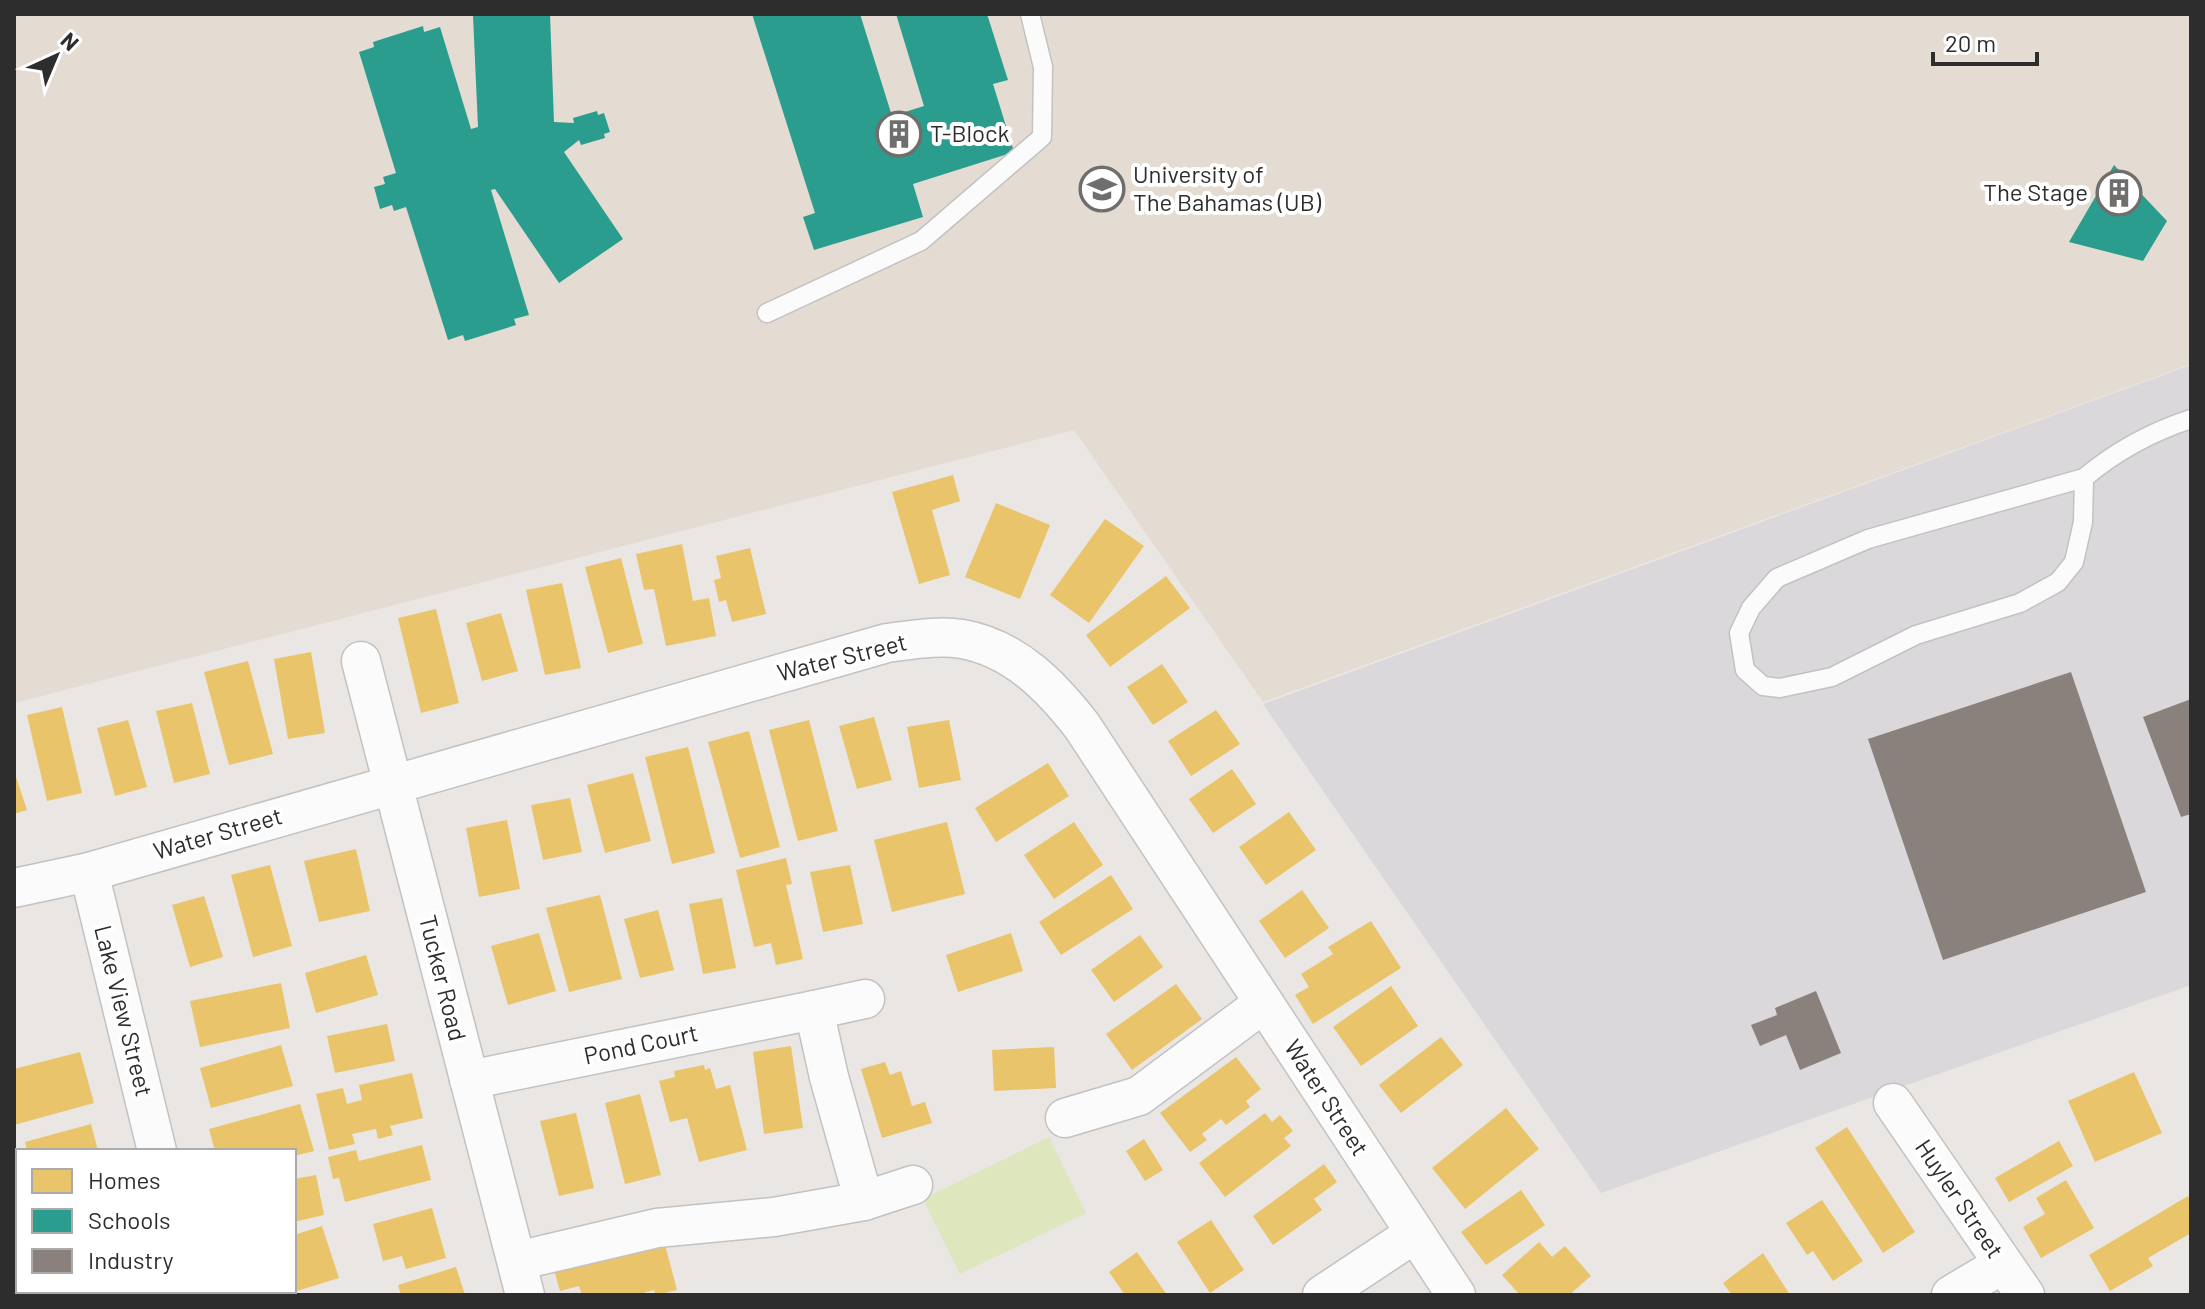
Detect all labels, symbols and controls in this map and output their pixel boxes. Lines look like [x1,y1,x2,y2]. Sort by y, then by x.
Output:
north arrow [16,16,96,96]
scale bar [1933,16,2037,66]
text: N [56,26,85,55]
text: 20 m [1945,28,1996,57]
building icon: T-Block [875,110,923,158]
place label: T-Block [930,118,1010,147]
place label: University of The Bahamas (UB) [1133,159,1322,216]
school or university icon: University of The Bahamas (UB) [1078,165,1126,213]
building icon: The Stage [2095,169,2143,217]
place label: The Stage [1983,177,2088,206]
street label: Water Street [774,626,909,687]
street label: Water Street [150,800,285,865]
street label: Tucker Road [414,912,473,1044]
street label: Lake View Street [89,922,160,1099]
street label: Pond Court [581,1017,700,1070]
street label: Water Street [1279,1034,1375,1161]
street label: Huyler Street [1910,1133,2011,1263]
legend [16,1149,296,1293]
text: Homes [88,1165,161,1194]
text: Schools [88,1205,171,1234]
text: Industry [88,1245,174,1274]

